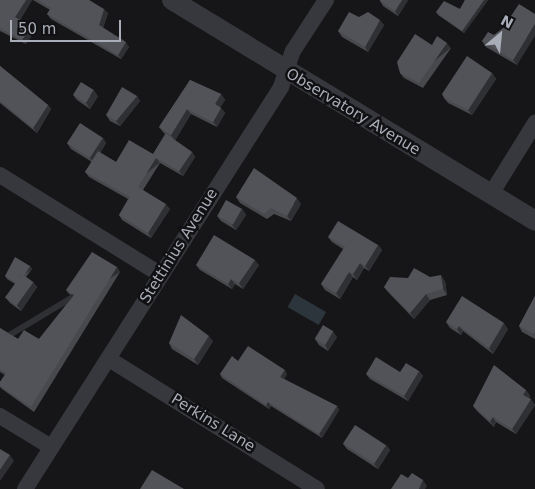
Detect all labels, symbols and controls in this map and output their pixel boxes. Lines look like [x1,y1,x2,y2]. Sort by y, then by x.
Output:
scale bar [12,10,124,42]
north arrow [475,10,525,60]
text: N [498,12,516,32]
text: 50 m [18,20,56,38]
street label: Observatory Avenue [283,65,423,159]
street label: Stettinius Avenue [136,185,222,307]
street label: Perkins Lane [168,390,258,456]

